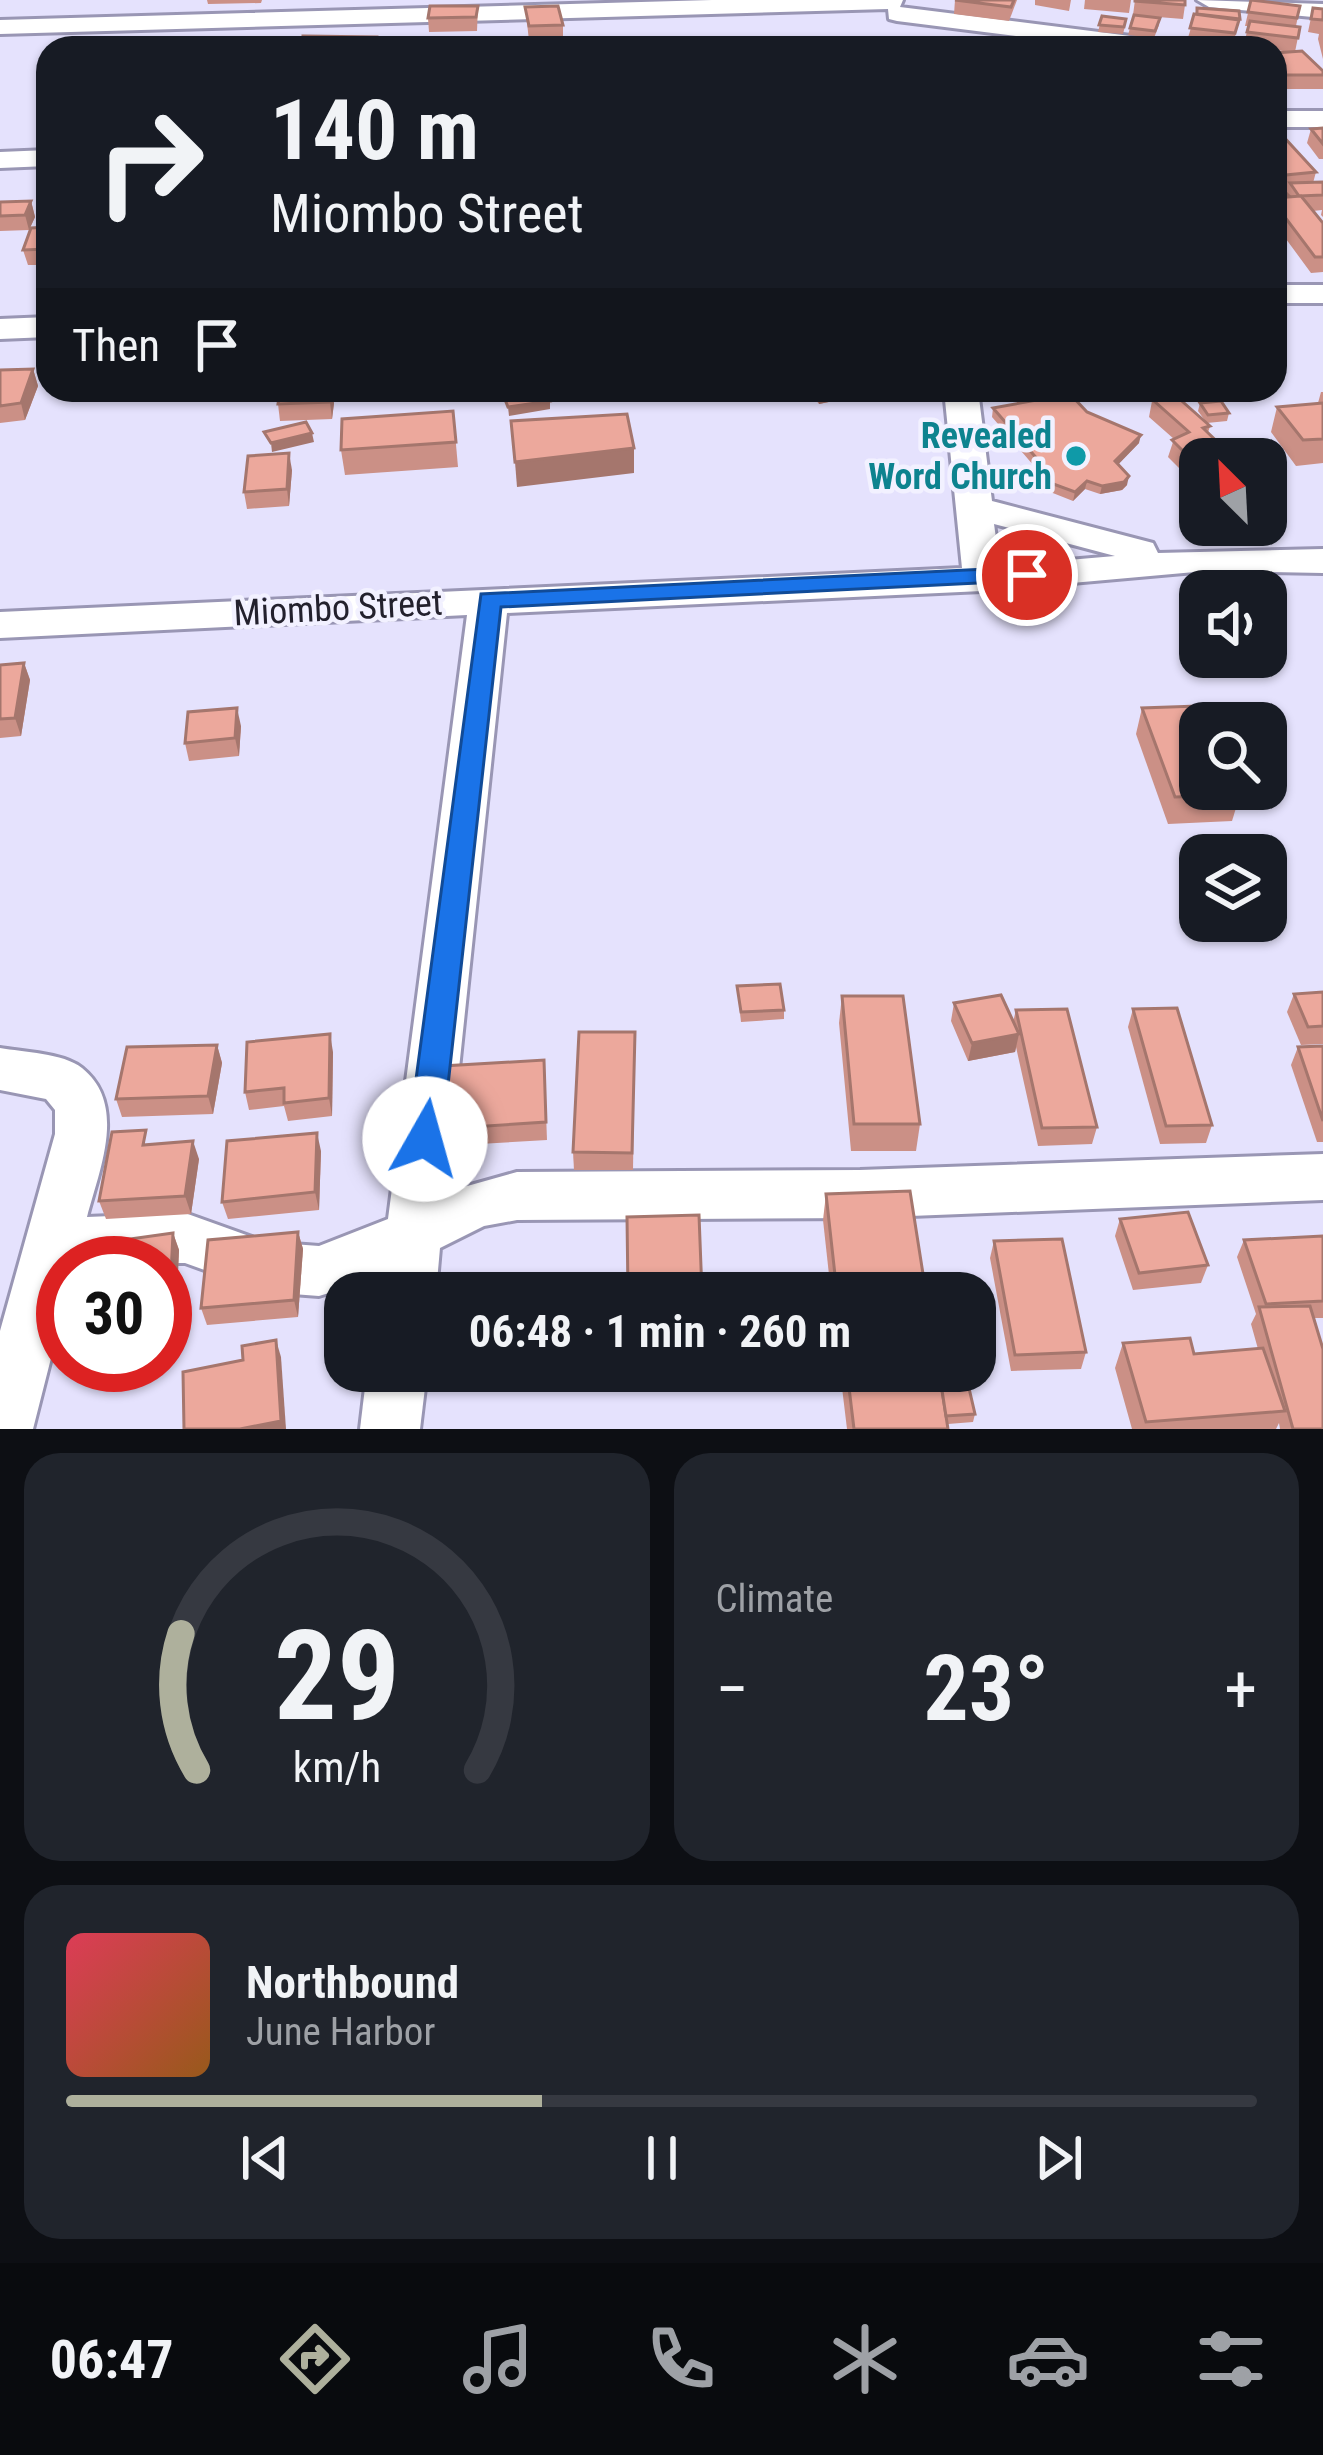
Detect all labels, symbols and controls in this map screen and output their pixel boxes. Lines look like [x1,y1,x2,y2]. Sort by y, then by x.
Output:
text: 140 m [270,81,479,180]
icon: right [72,84,228,240]
text: Miombo Street [270,182,584,245]
icon: arrive [184,312,250,378]
text: Then [72,319,160,372]
place label: Revealed Word Church [868,415,1052,498]
north arrow [1179,438,1287,546]
map controls [1179,438,1287,942]
marker: Revealed Word Church [1063,443,1089,469]
pin [976,524,1078,626]
icon: arrive [994,542,1060,608]
button: sound [1179,570,1287,678]
street label: Miombo Street [233,582,444,634]
button: search [1179,702,1287,810]
button: layers [1179,834,1287,942]
position arrow [362,1076,488,1202]
speed limit sign: 30 [36,1236,192,1392]
text: 06:48 · 1 min · 260 m [469,1305,851,1358]
text: Climate [716,1576,833,1622]
text: 29 [274,1603,400,1749]
text: 23° [923,1637,1049,1742]
text: − [716,1651,749,1728]
text: + [1224,1651,1257,1728]
text: km/h [293,1742,381,1792]
text: Northbound [246,1956,459,2009]
text: June Harbor [246,2009,435,2055]
icon: previous [232,2125,298,2191]
icon: pause [629,2125,695,2191]
icon: next [1026,2125,1092,2191]
icon: directions [273,2317,357,2401]
icon: music [456,2317,540,2401]
icon: phone [639,2317,723,2401]
icon: climate [823,2317,907,2401]
icon: car [1006,2317,1090,2401]
icon: filters [1189,2317,1273,2401]
text: 06:47 [50,2328,174,2391]

